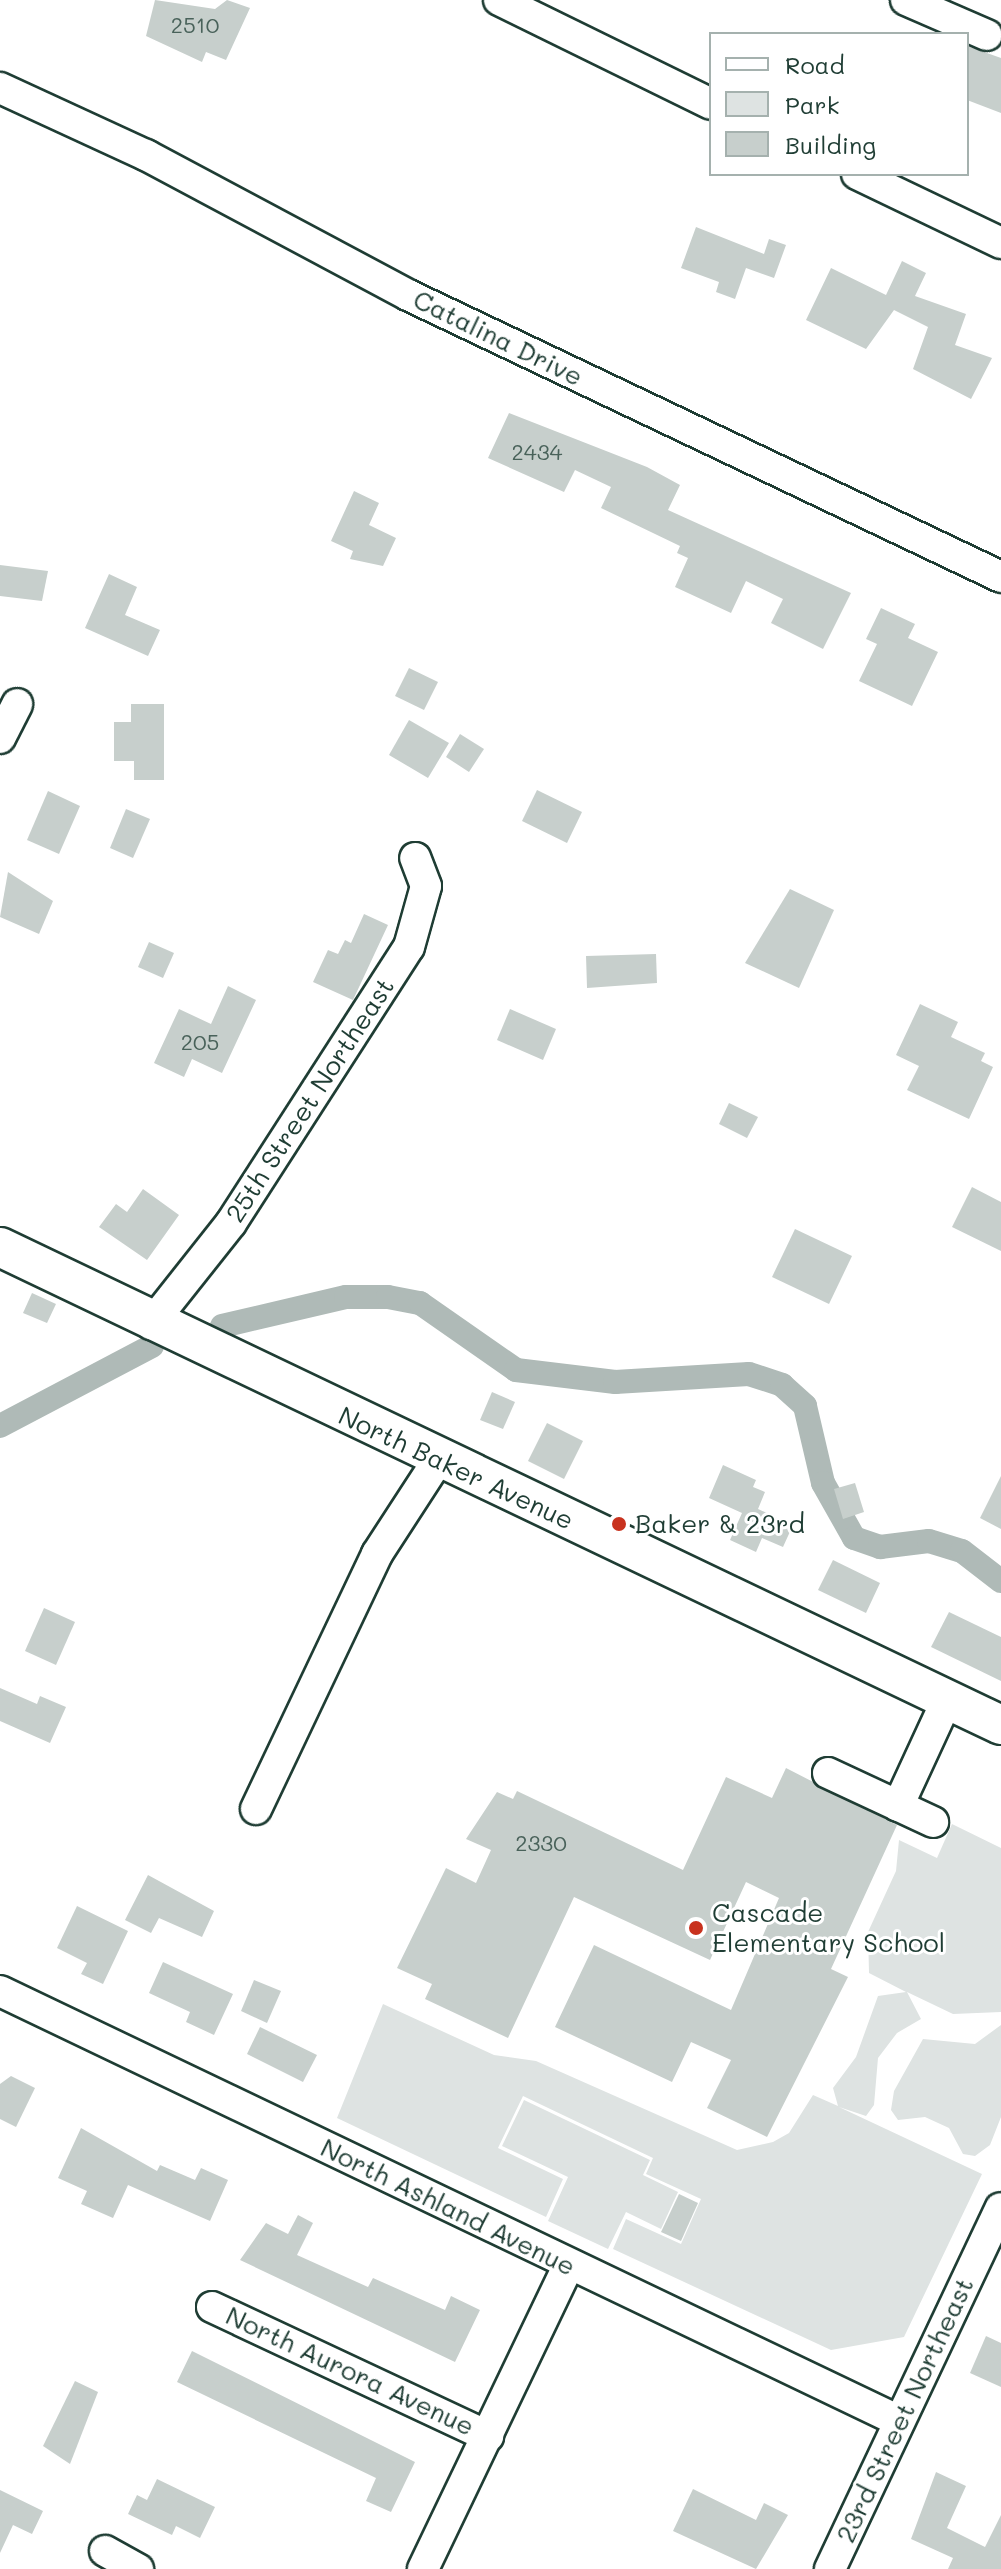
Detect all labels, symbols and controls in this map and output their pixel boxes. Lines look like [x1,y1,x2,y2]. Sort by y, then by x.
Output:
house number: 2510 [171,12,219,38]
legend [709,32,969,176]
text: Road [785,49,845,80]
text: Park [785,89,839,120]
text: Building [785,129,876,160]
street label: Catalina Drive [408,284,588,392]
house number: 2434 [512,439,562,465]
street label: 25th Street Northeast [219,972,401,1228]
house number: 205 [181,1029,219,1055]
street label: North Baker Avenue [334,1400,578,1536]
place label: Baker & 23rd [635,1508,805,1540]
marker: Baker & 23rd [610,1515,628,1533]
house number: 2330 [515,1830,567,1856]
place label: Cascade Elementary School [712,1897,945,1958]
marker: Cascade Elementary School [687,1919,705,1937]
street label: North Ashland Avenue [316,2132,580,2282]
street label: 23rd Street Northeast [830,2273,980,2547]
street label: North Aurora Avenue [221,2300,479,2442]

